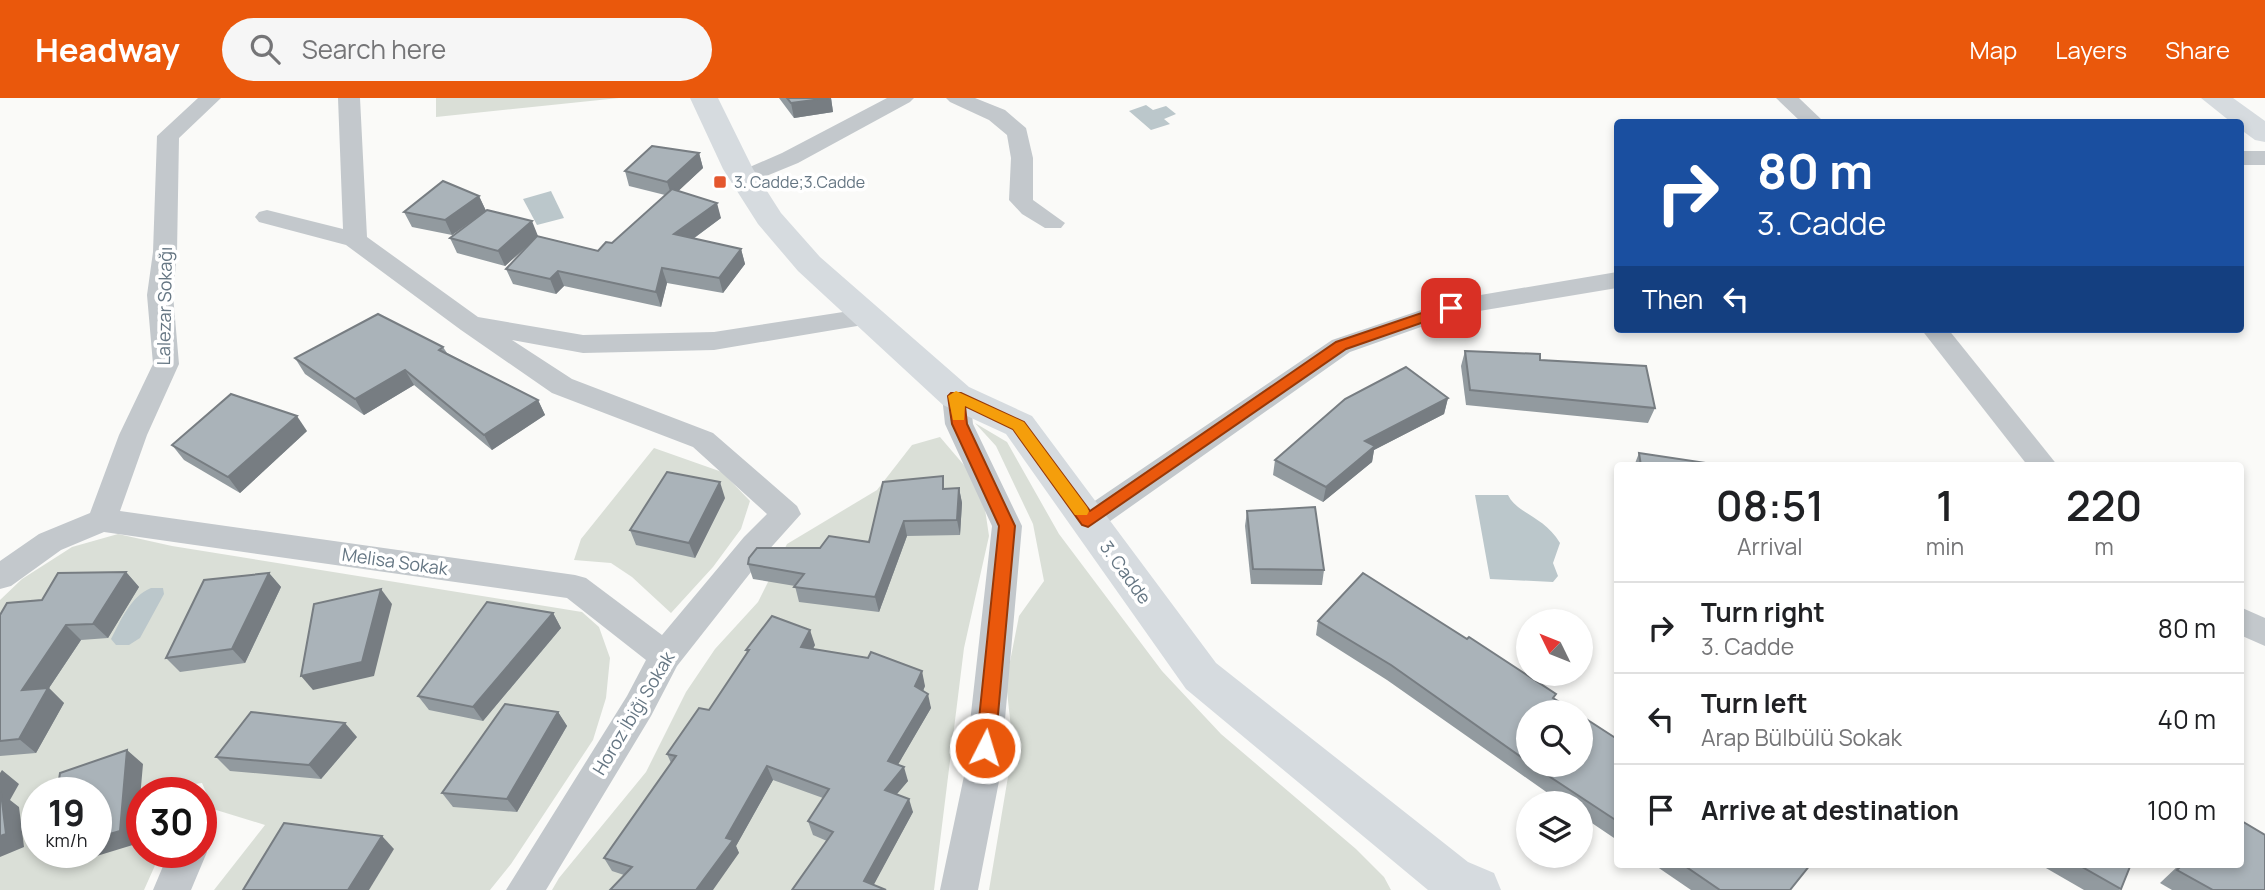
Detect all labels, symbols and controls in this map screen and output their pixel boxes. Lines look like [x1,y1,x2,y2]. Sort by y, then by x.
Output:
search box [222,18,712,81]
text: Headway [35,27,180,72]
icon: search [246,30,284,68]
text: Search here [302,31,446,67]
text: Map [1970,33,2017,66]
text: Layers [2055,33,2127,66]
text: Share [2165,33,2230,66]
text: 80 m [1757,137,1873,204]
icon: right [1642,147,1733,238]
place label: 3. Cadde;3.Cadde [734,171,865,193]
marker: 3. Cadde;3.Cadde [712,174,728,190]
text: 3. Cadde [1757,201,1887,245]
street label: Lalezar Sokağı [151,247,177,365]
pin [1421,278,1481,338]
icon: left [1717,280,1755,318]
text: Then [1642,281,1703,317]
icon: arrive [1432,289,1470,327]
text: 08:51 [1716,476,1824,534]
text: 1 [1936,476,1954,534]
text: 220 [2066,476,2142,534]
text: Arrival [1737,530,1803,562]
text: min [1926,530,1964,562]
text: m [2094,530,2114,562]
street label: 3. Cadde [1095,535,1157,609]
street label: Melisa Sokak [340,542,451,580]
text: Turn right [1701,594,1825,630]
north arrow [1516,609,1592,686]
map controls [1516,609,1593,868]
icon: right [1642,609,1680,647]
text: 80 m [2158,610,2216,646]
text: 3. Cadde [1701,630,1794,662]
street label: Horoz İbiği Sokak [587,646,680,779]
text: Turn left [1701,685,1808,721]
button: search [1516,700,1593,777]
icon: left [1642,700,1680,738]
text: 40 m [2158,701,2216,737]
position arrow [948,711,1022,785]
text: Arap Bülbülü Sokak [1701,721,1902,753]
speed limit sign: 30 [126,777,217,868]
text: 19 [48,789,85,837]
button: layers [1516,791,1593,868]
icon: arrive [1642,791,1680,829]
text: Arrive at destination [1701,792,1959,828]
text: 100 m [2147,792,2216,828]
text: km/h [46,828,87,852]

